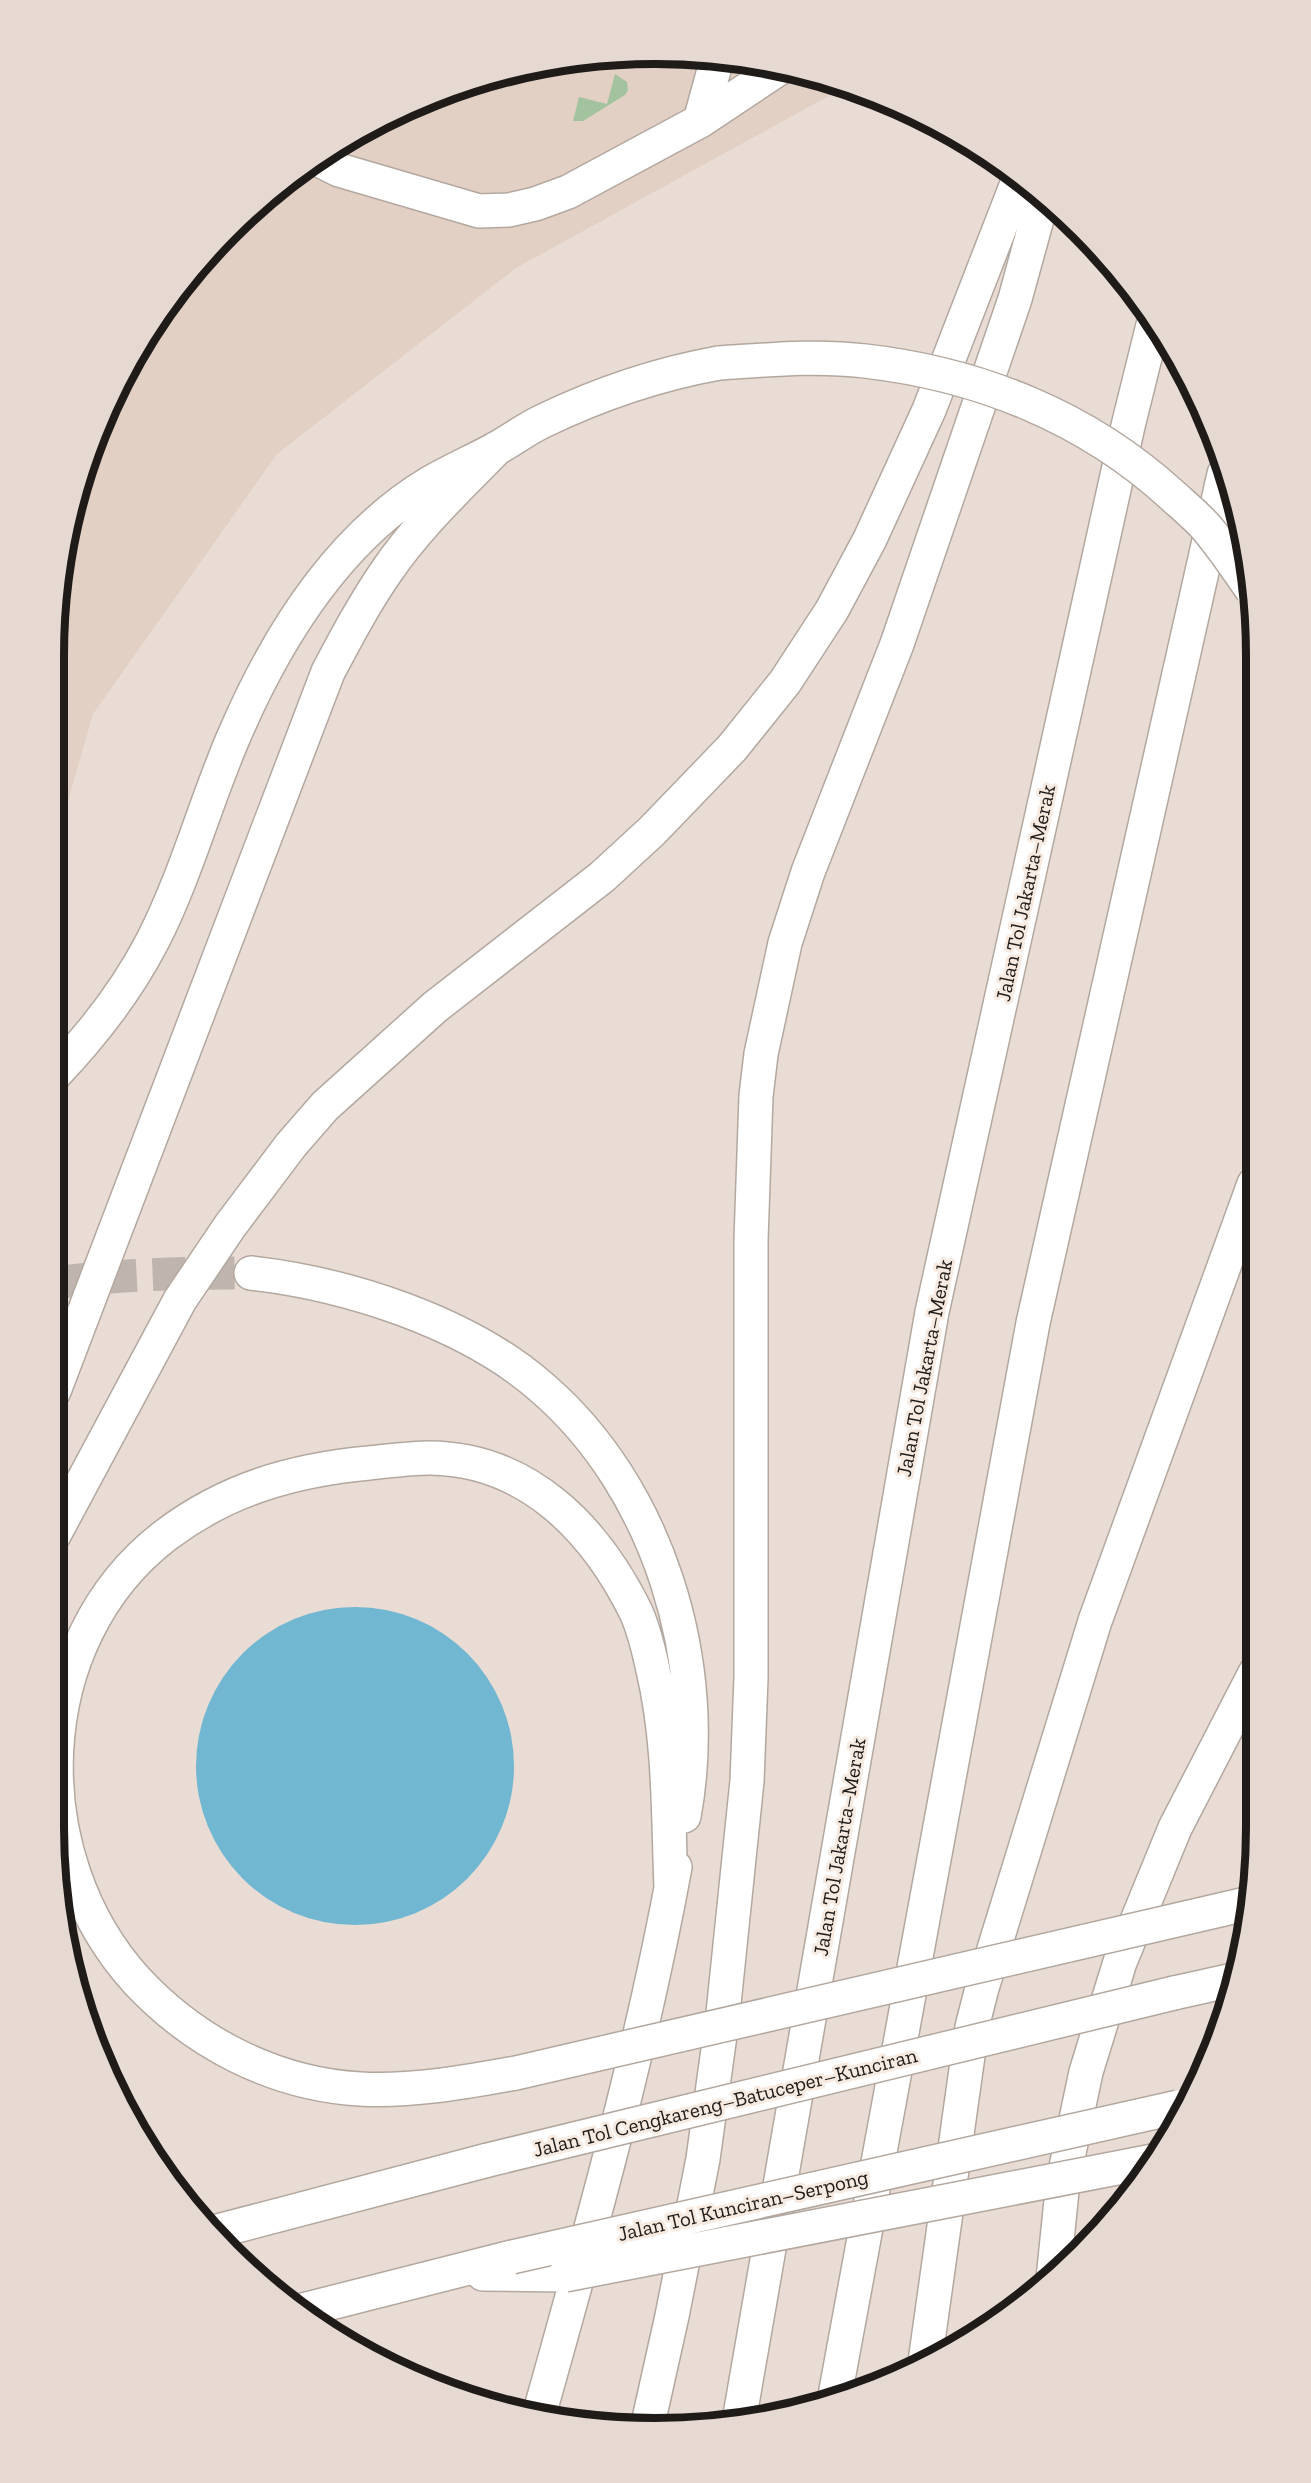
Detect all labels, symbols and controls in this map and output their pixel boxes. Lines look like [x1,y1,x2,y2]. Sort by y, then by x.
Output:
street label: Jalan Tol Jakarta–Merak [990,782,1060,1004]
street label: Jalan Tol Jakarta–Merak [891,1257,957,1479]
street label: Jalan Tol Jakarta–Merak [808,1736,870,1958]
street label: Jalan Tol Cengkareng–Batuceper–Kunciran [530,2042,920,2162]
street label: Jalan Tol Kunciran–Serpong [615,2164,871,2246]

